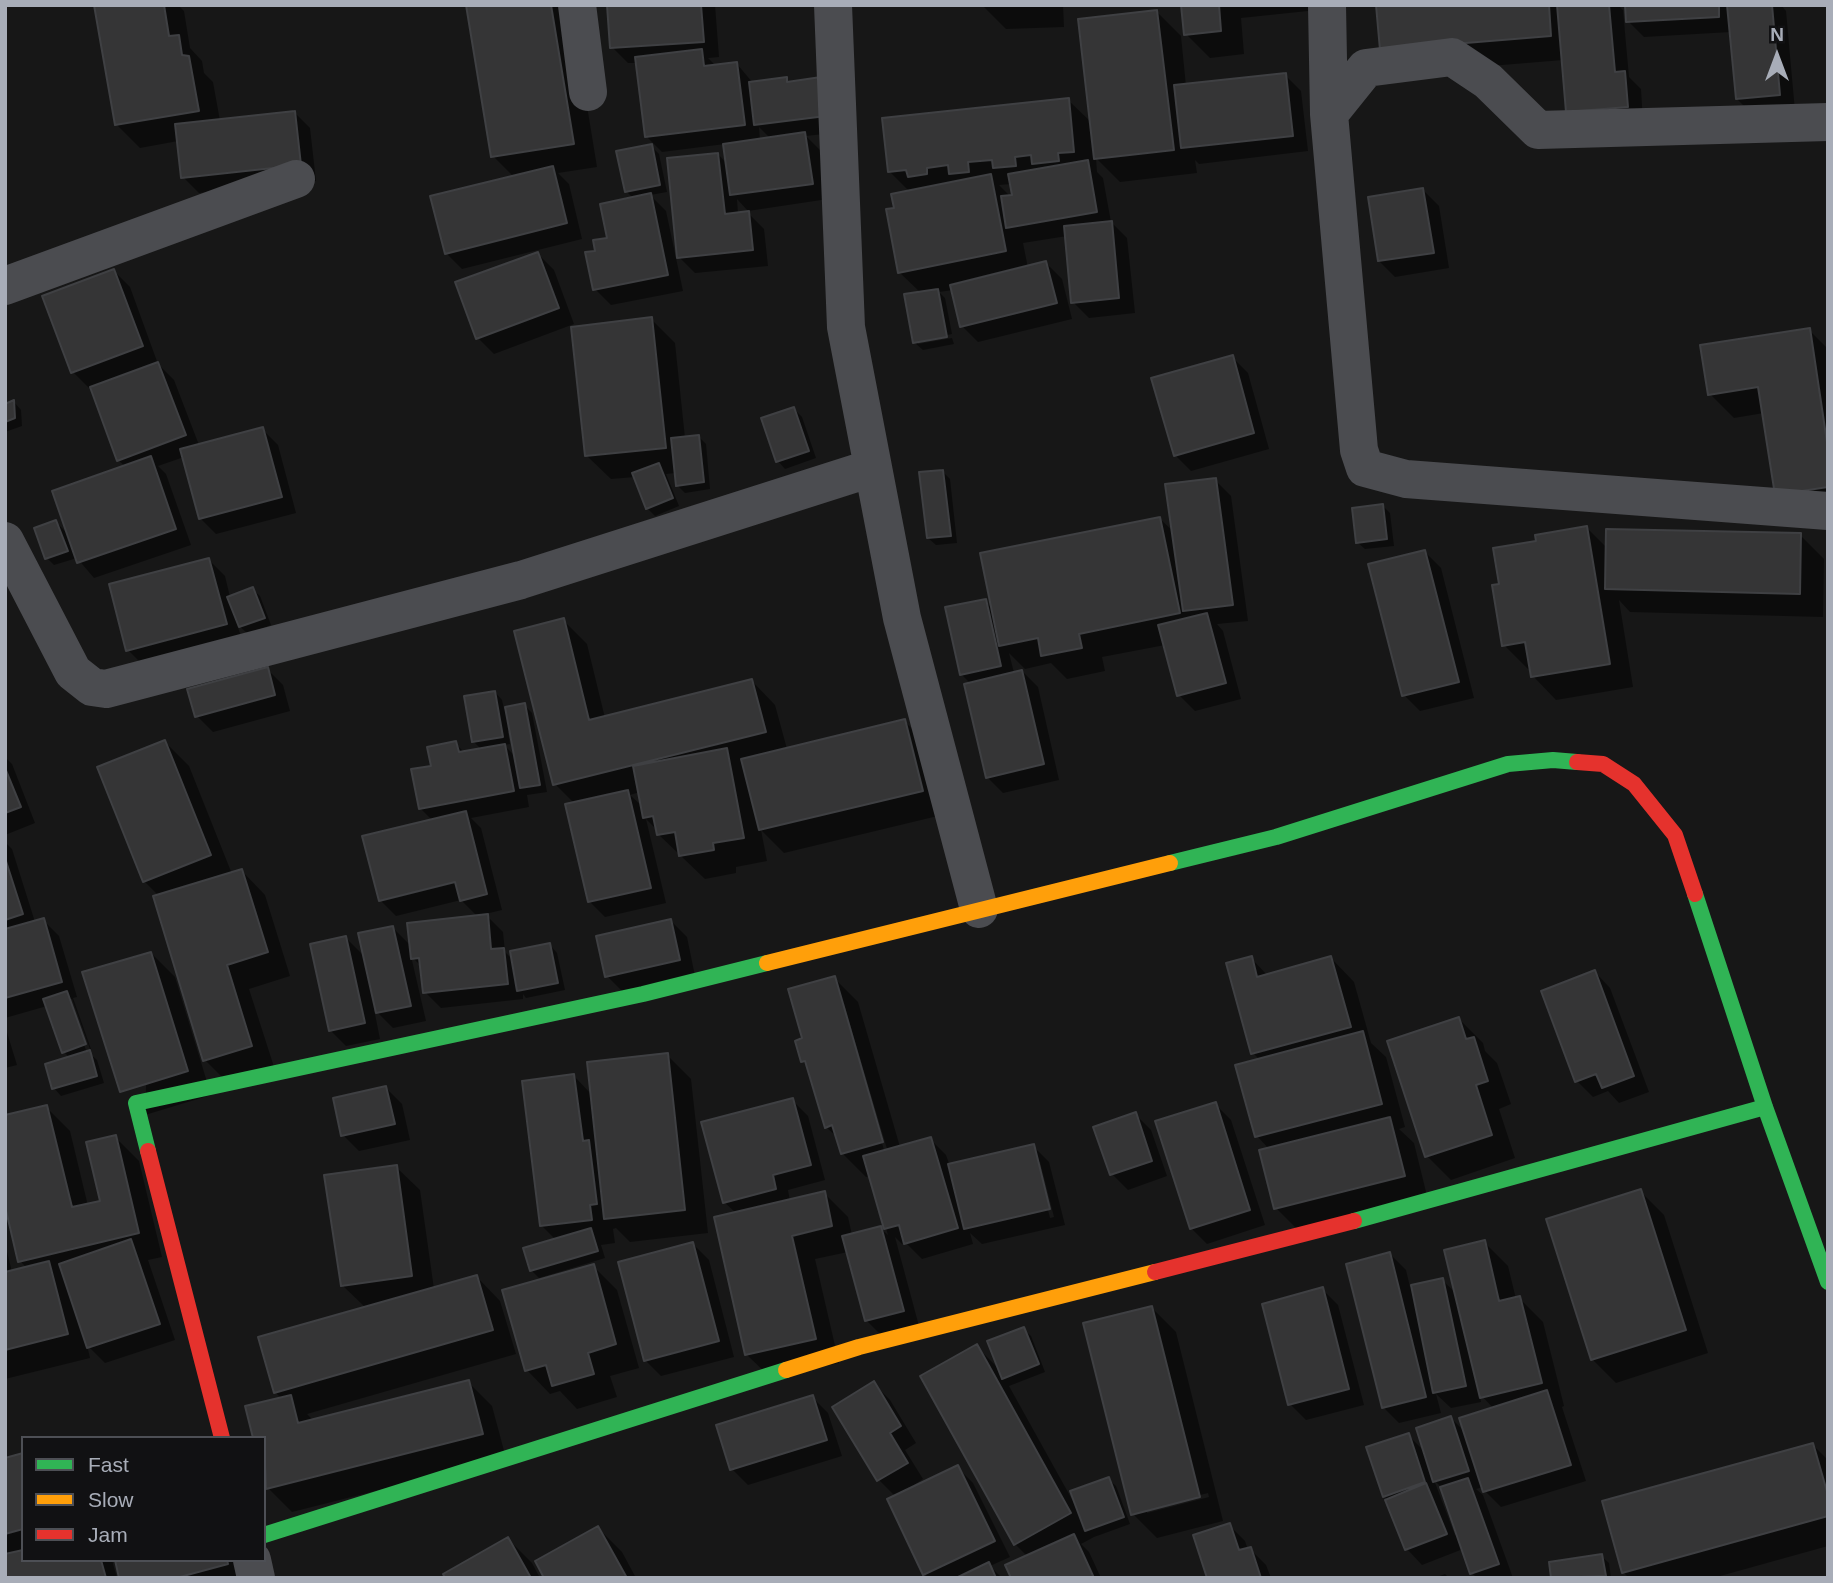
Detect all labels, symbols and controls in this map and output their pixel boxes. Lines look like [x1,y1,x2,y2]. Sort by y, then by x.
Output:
north arrow [1742,21,1812,91]
text: N [1770,24,1784,45]
legend [21,1436,266,1562]
text: Fast [88,1453,129,1476]
text: Slow [88,1488,134,1511]
text: Jam [88,1523,128,1546]

